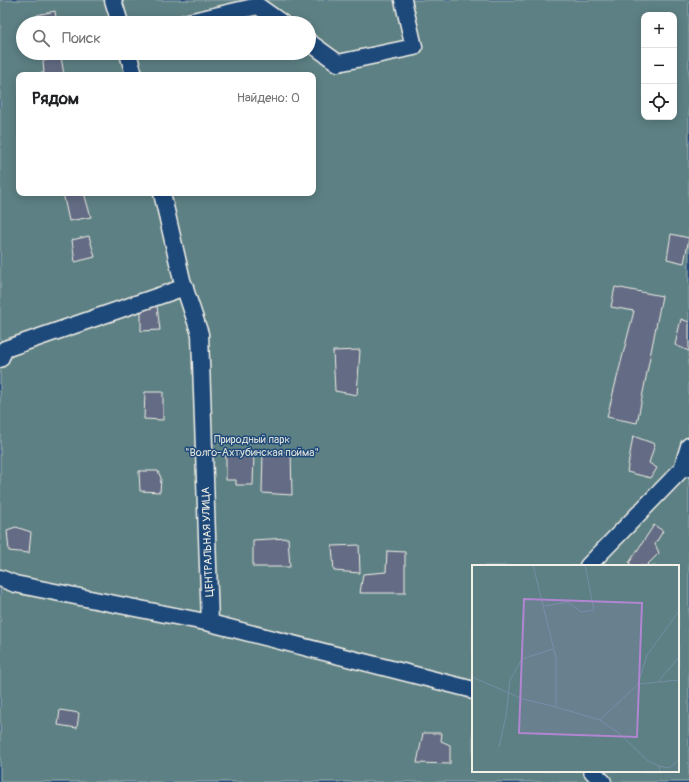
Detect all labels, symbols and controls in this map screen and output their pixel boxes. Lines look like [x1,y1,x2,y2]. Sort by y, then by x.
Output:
map controls [641,12,677,120]
button: + [641,12,677,48]
search box [16,16,316,60]
icon: search [30,27,52,49]
text: Поиск [62,29,101,48]
button: − [641,48,677,84]
button: locate [641,84,677,120]
text: Рядом [32,88,79,109]
text: Найдено: 0 [237,90,300,106]
park label: Природный парк "Волго-Ахтубинская пойма" [185,433,319,459]
street label: ЦЕНТРАЛЬНАЯ УЛИЦА [199,487,216,597]
inset map [472,565,679,772]

